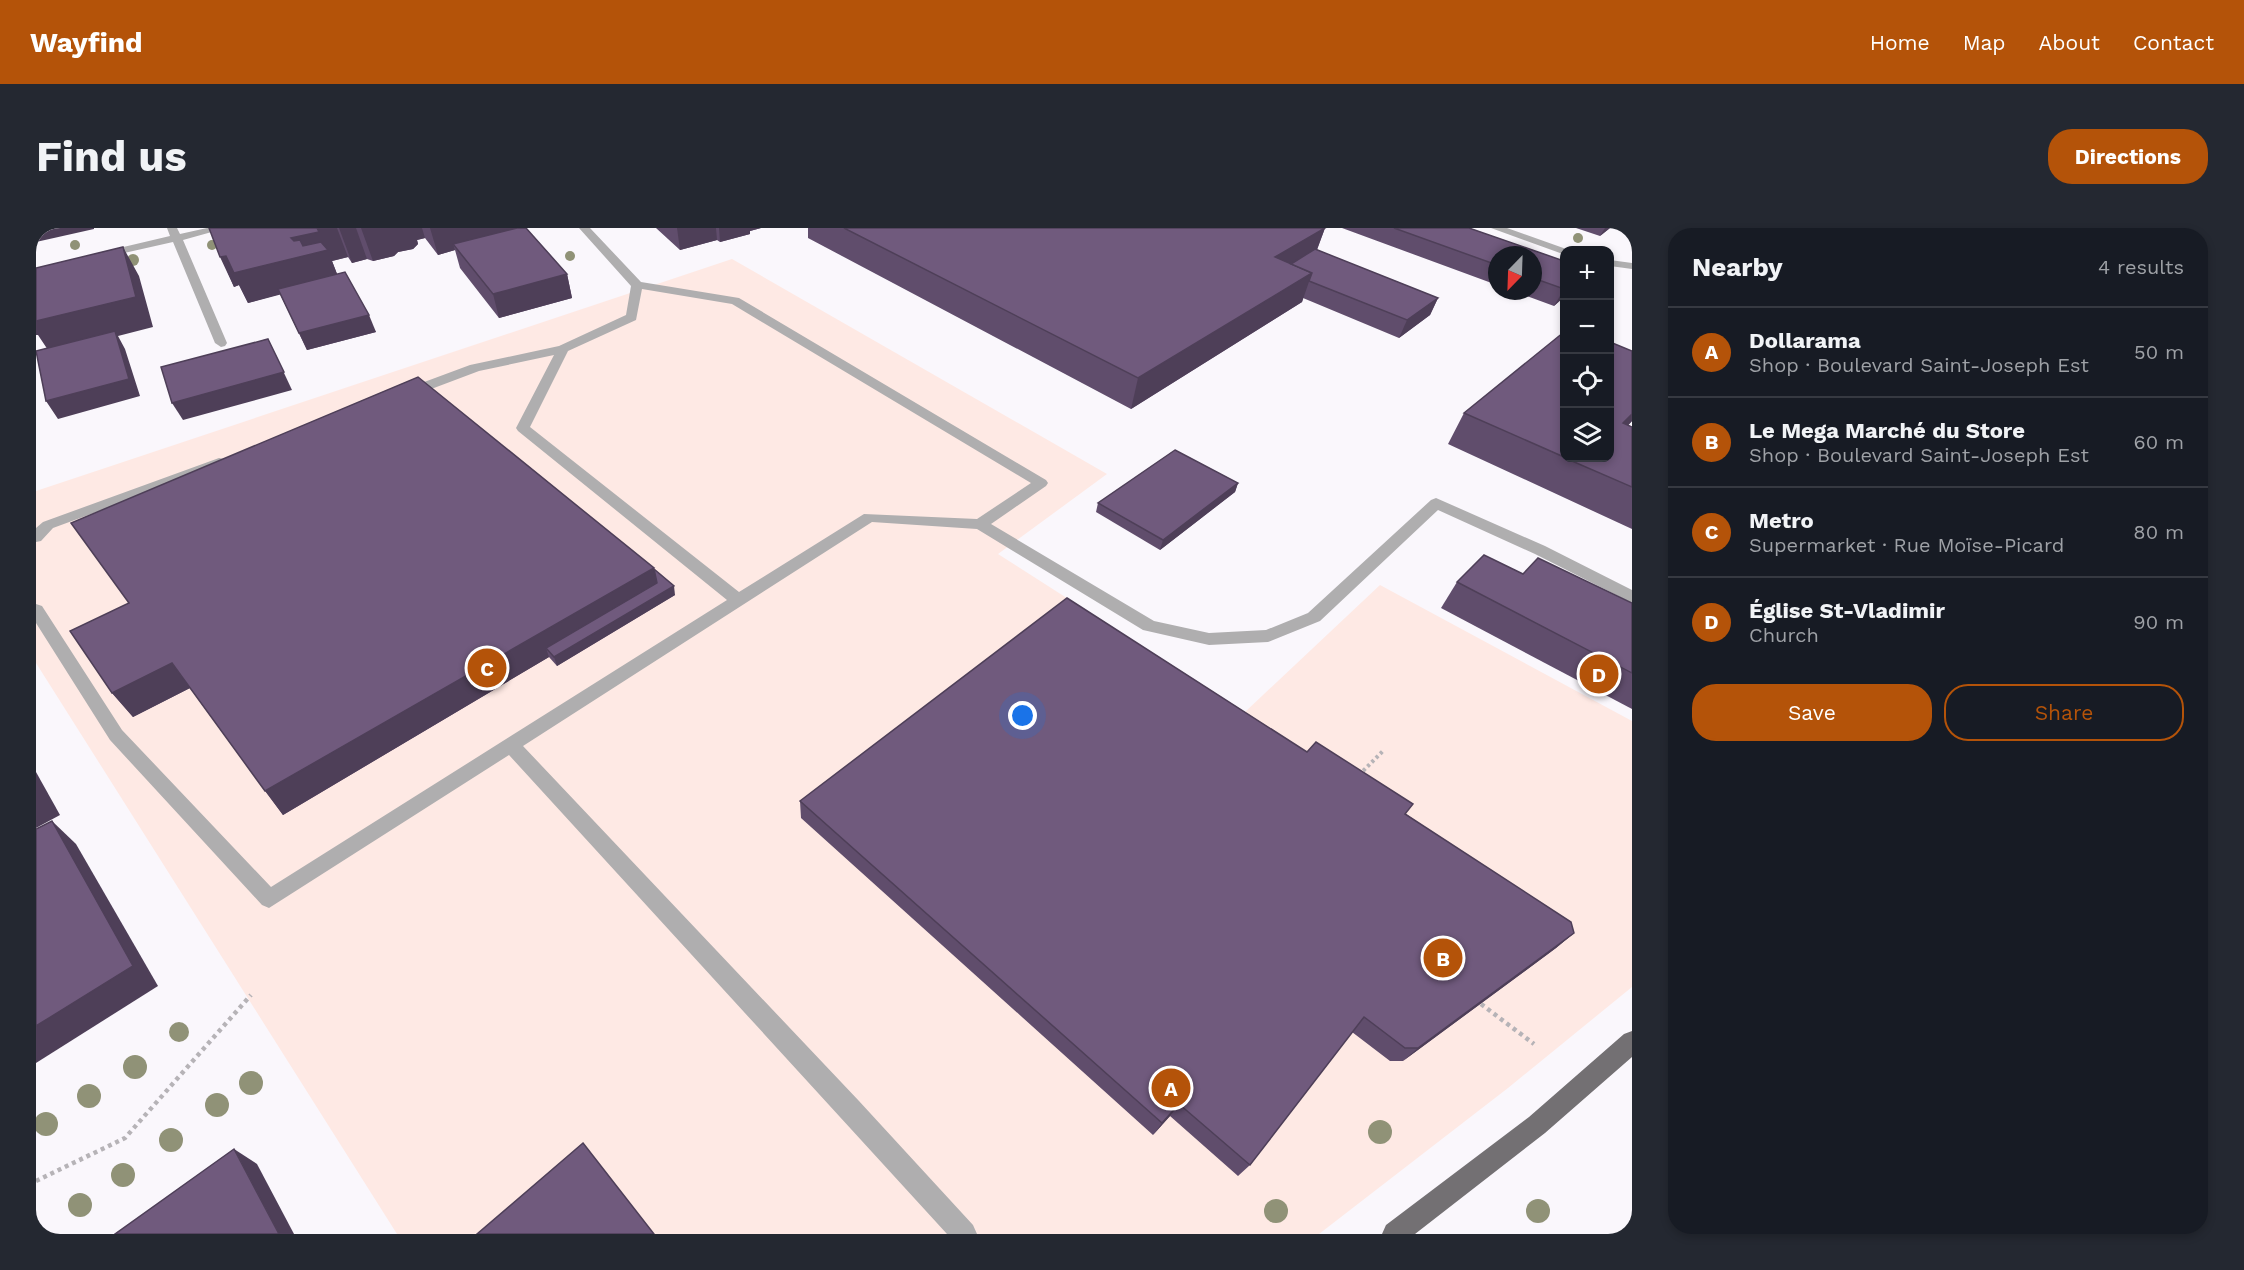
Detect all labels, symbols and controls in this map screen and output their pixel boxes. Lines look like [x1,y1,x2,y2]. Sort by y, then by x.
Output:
text: Wayfind [30,26,143,59]
text: Home [1870,30,1930,55]
text: Map [1963,30,2006,55]
text: About [2039,30,2100,55]
text: Contact [2133,30,2214,55]
button: Directions [2048,129,2208,184]
text: Find us [36,132,187,181]
north arrow [1488,246,1542,300]
map controls [1560,246,1614,462]
button: + [1560,246,1614,300]
text: Nearby [1692,252,1783,282]
text: 4 results [2098,255,2184,279]
button: − [1560,300,1614,354]
text: Dollarama [1749,328,1861,353]
text: A [1705,340,1718,364]
text: 50 m [2134,340,2184,364]
text: Shop · Boulevard Saint-Joseph Est [1749,353,2089,377]
button: locate [1560,354,1614,408]
button: layers [1560,408,1614,462]
text: Le Mega Marché du Store [1749,418,2025,443]
text: B [1705,430,1718,454]
text: 60 m [2134,430,2184,454]
text: Shop · Boulevard Saint-Joseph Est [1749,443,2089,467]
text: Metro [1749,508,1814,533]
text: C [1705,520,1718,544]
text: 80 m [2133,520,2184,544]
text: Supermarket · Rue Moïse-Picard [1749,533,2064,557]
text: Église St-Vladimir [1749,598,1945,623]
text: D [1704,610,1719,634]
text: 90 m [2133,610,2184,634]
text: Church [1749,623,1819,647]
pin: C [468,646,506,690]
pin: D [1580,652,1618,696]
button: Save [1692,684,1932,741]
button: Share [1944,684,2184,741]
your location [1008,701,1037,730]
pin: B [1424,936,1462,980]
pin: A [1152,1066,1190,1110]

